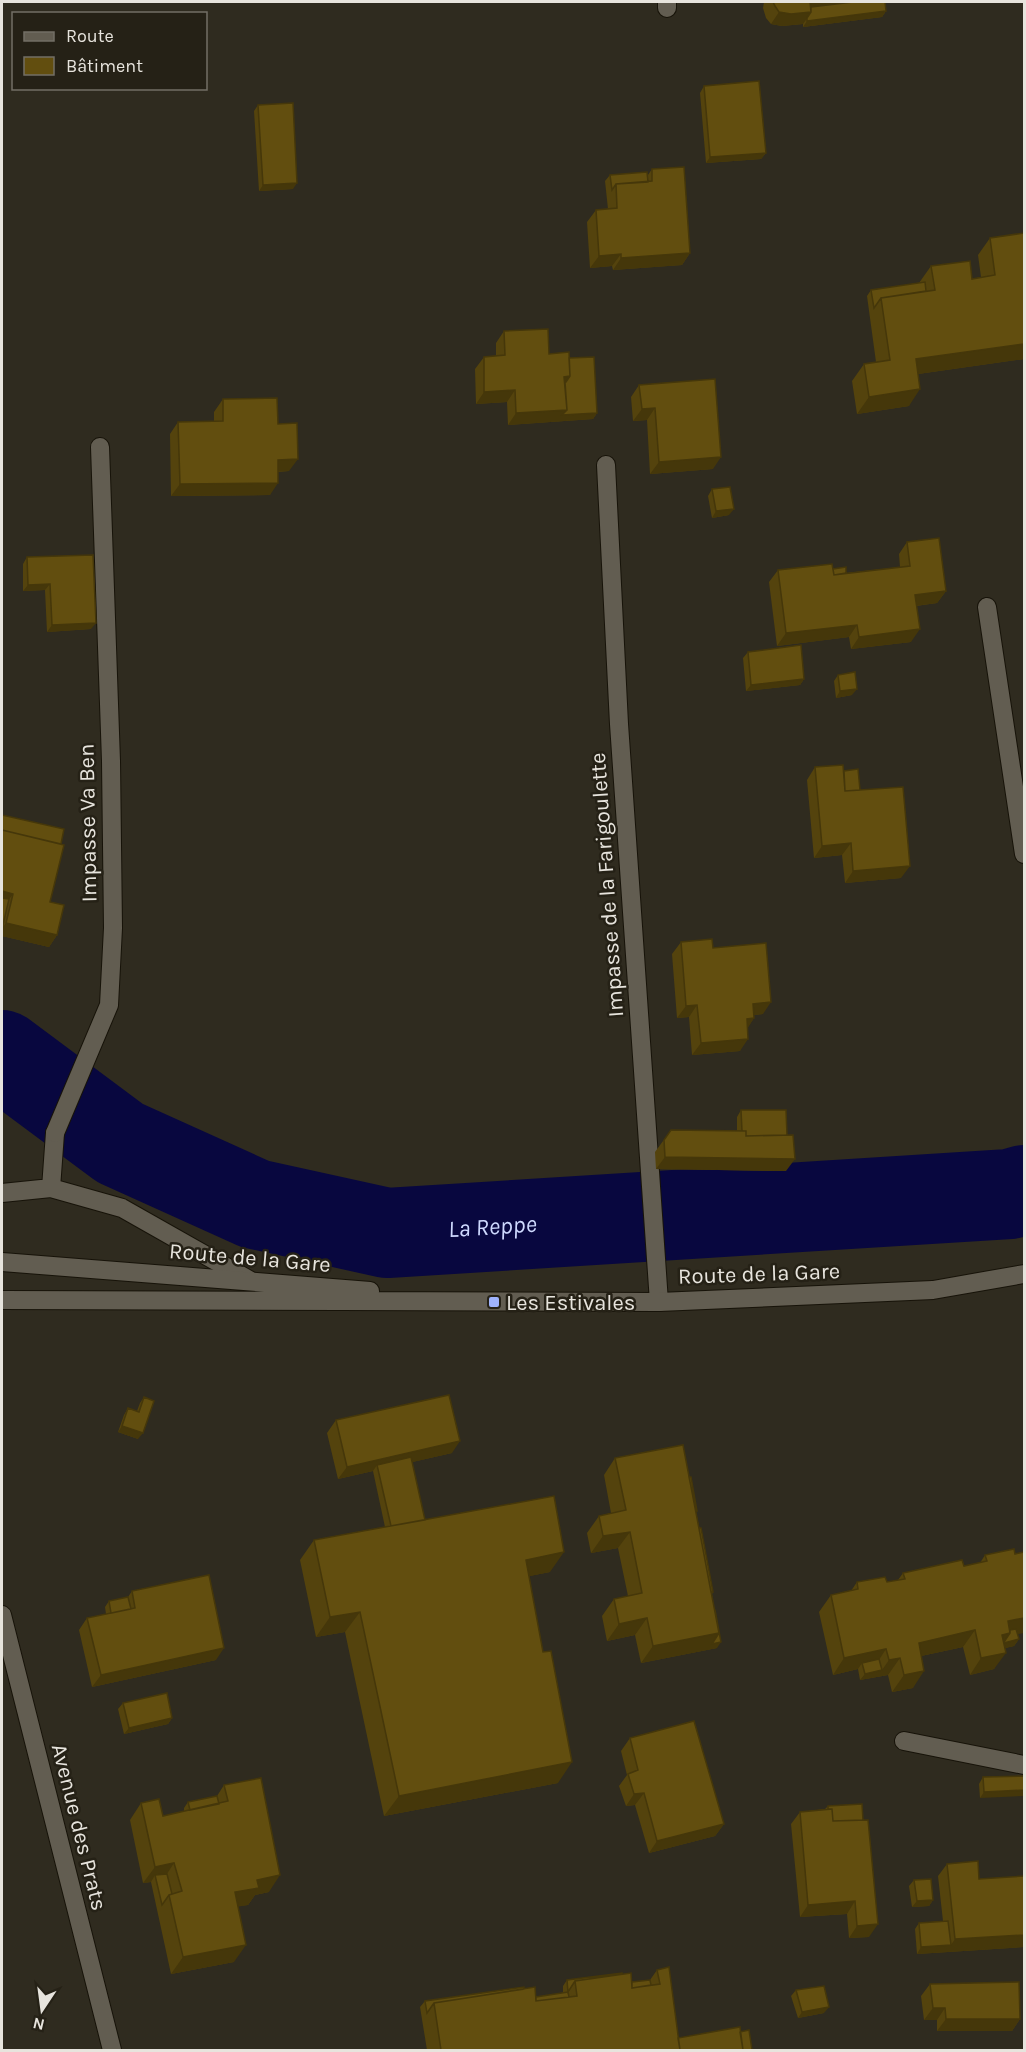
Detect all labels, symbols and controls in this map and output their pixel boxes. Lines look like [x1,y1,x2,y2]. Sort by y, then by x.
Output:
legend [12,12,207,90]
text: Route [66,25,114,47]
text: Bâtiment [66,55,143,77]
street label: Impasse Va Ben [74,743,102,903]
street label: Impasse de la Farigoulette [585,752,629,1018]
water label: La Reppe [447,1210,537,1243]
street label: Route de la Gare [168,1238,332,1278]
street label: Route de la Gare [678,1258,841,1290]
place label: Les Estivales [506,1290,635,1316]
marker: Les Estivales [487,1295,501,1309]
street label: Avenue des Prats [46,1741,112,1913]
north arrow [12,1980,72,2040]
text: N [31,2014,46,2035]

